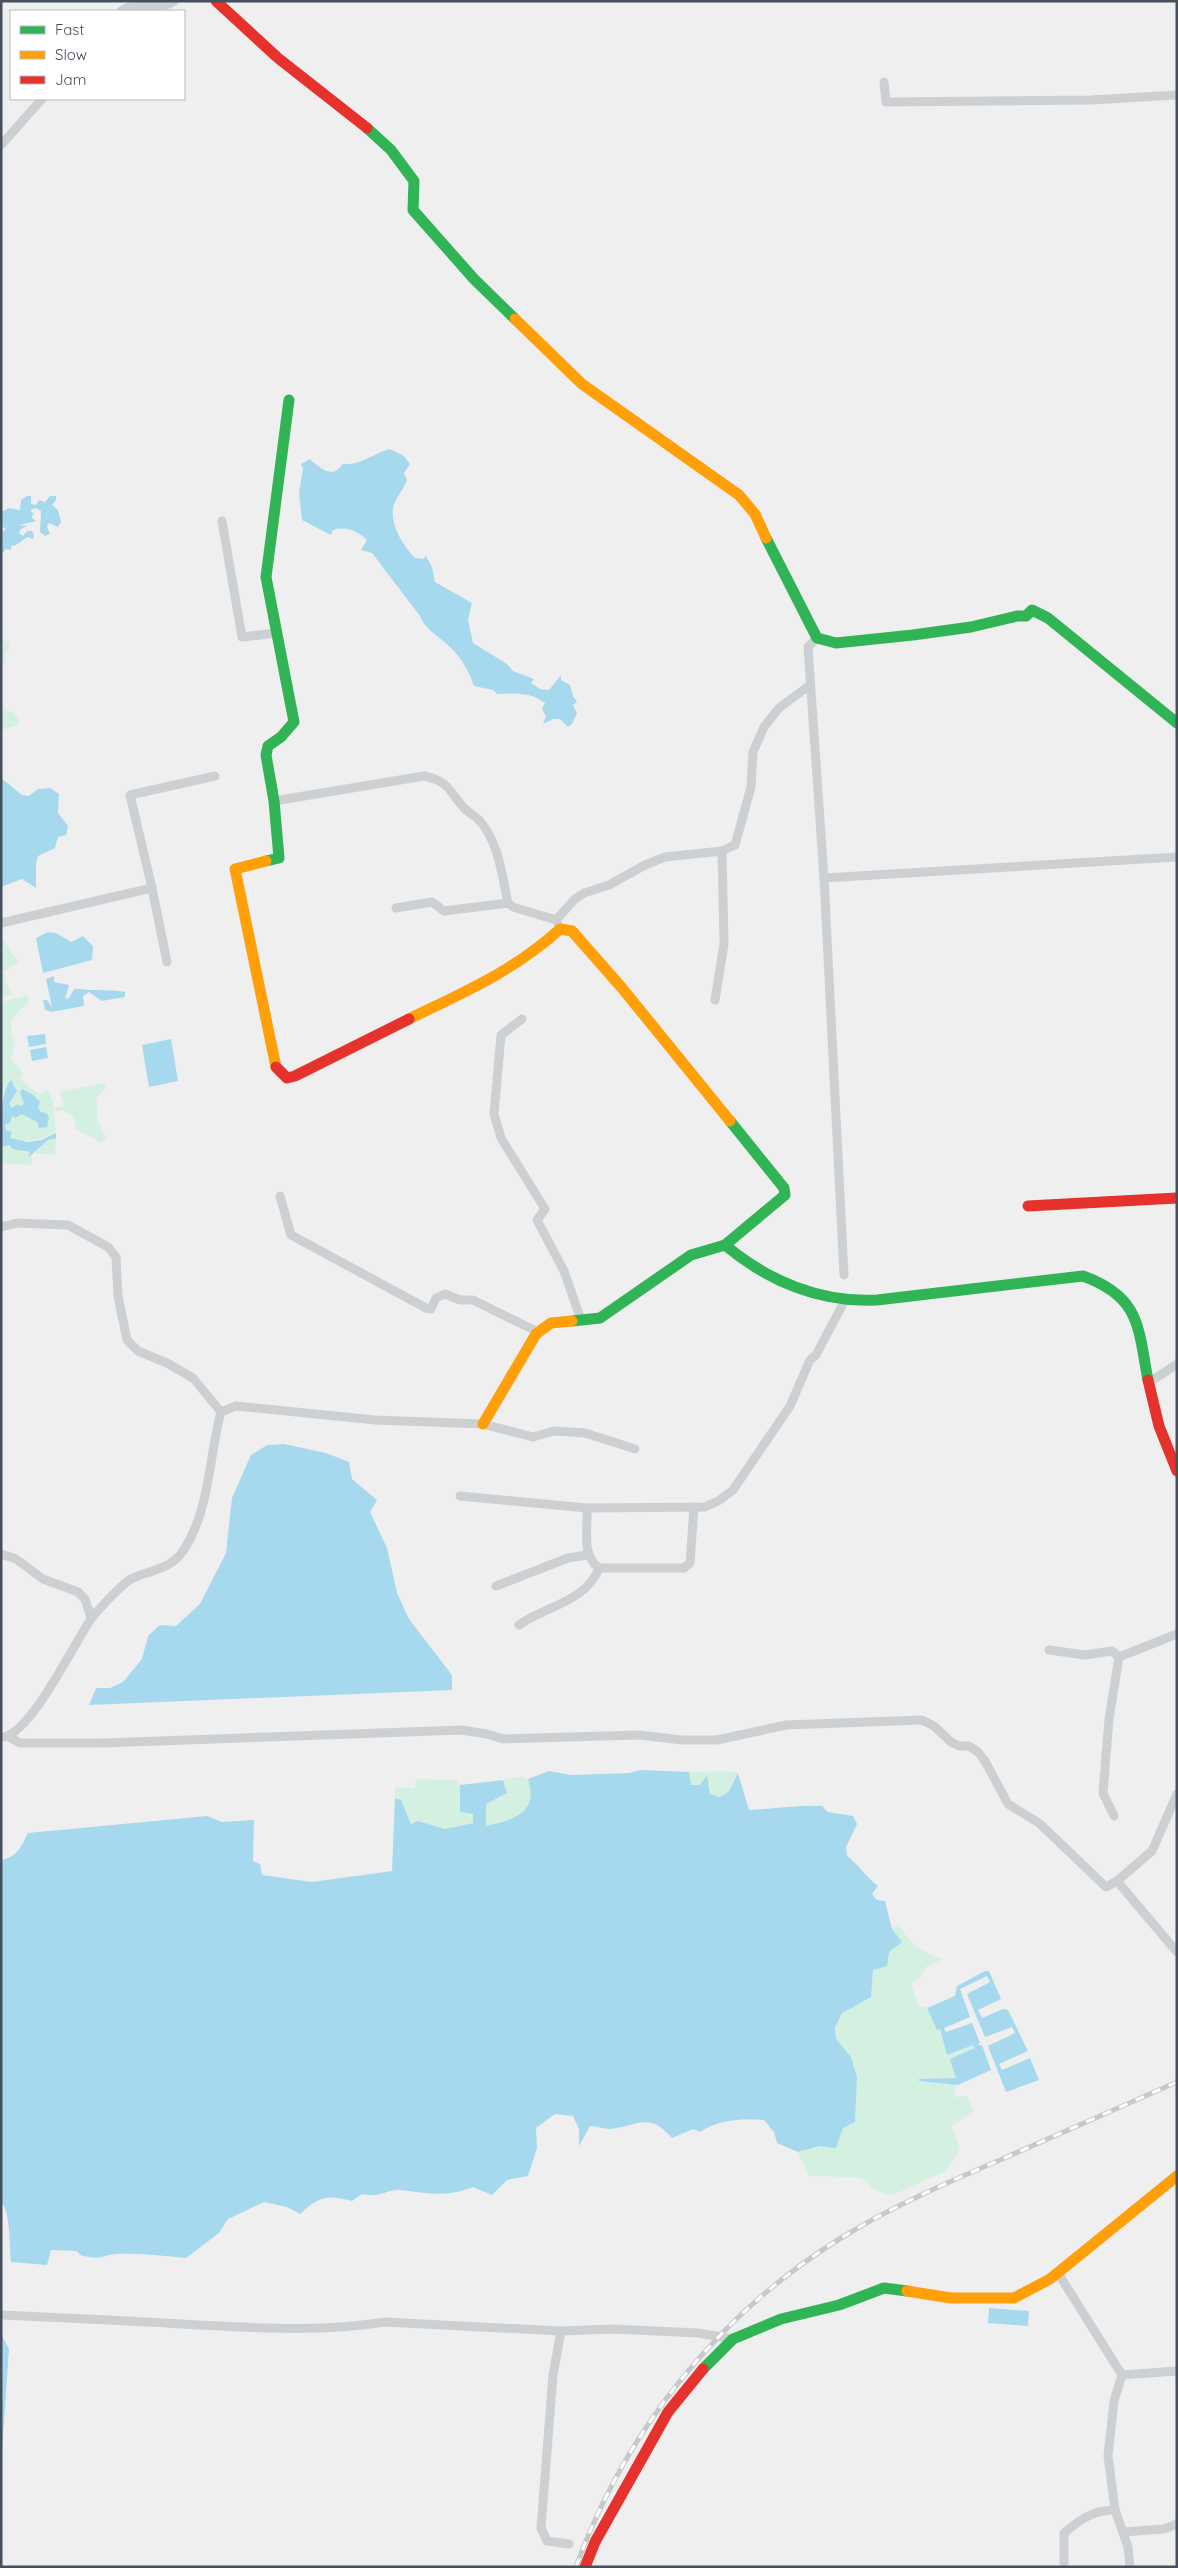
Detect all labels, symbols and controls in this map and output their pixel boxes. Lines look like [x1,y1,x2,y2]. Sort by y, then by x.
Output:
legend [10,10,185,100]
text: Fast [55,20,84,39]
text: Slow [55,45,87,64]
text: Jam [55,70,86,89]

